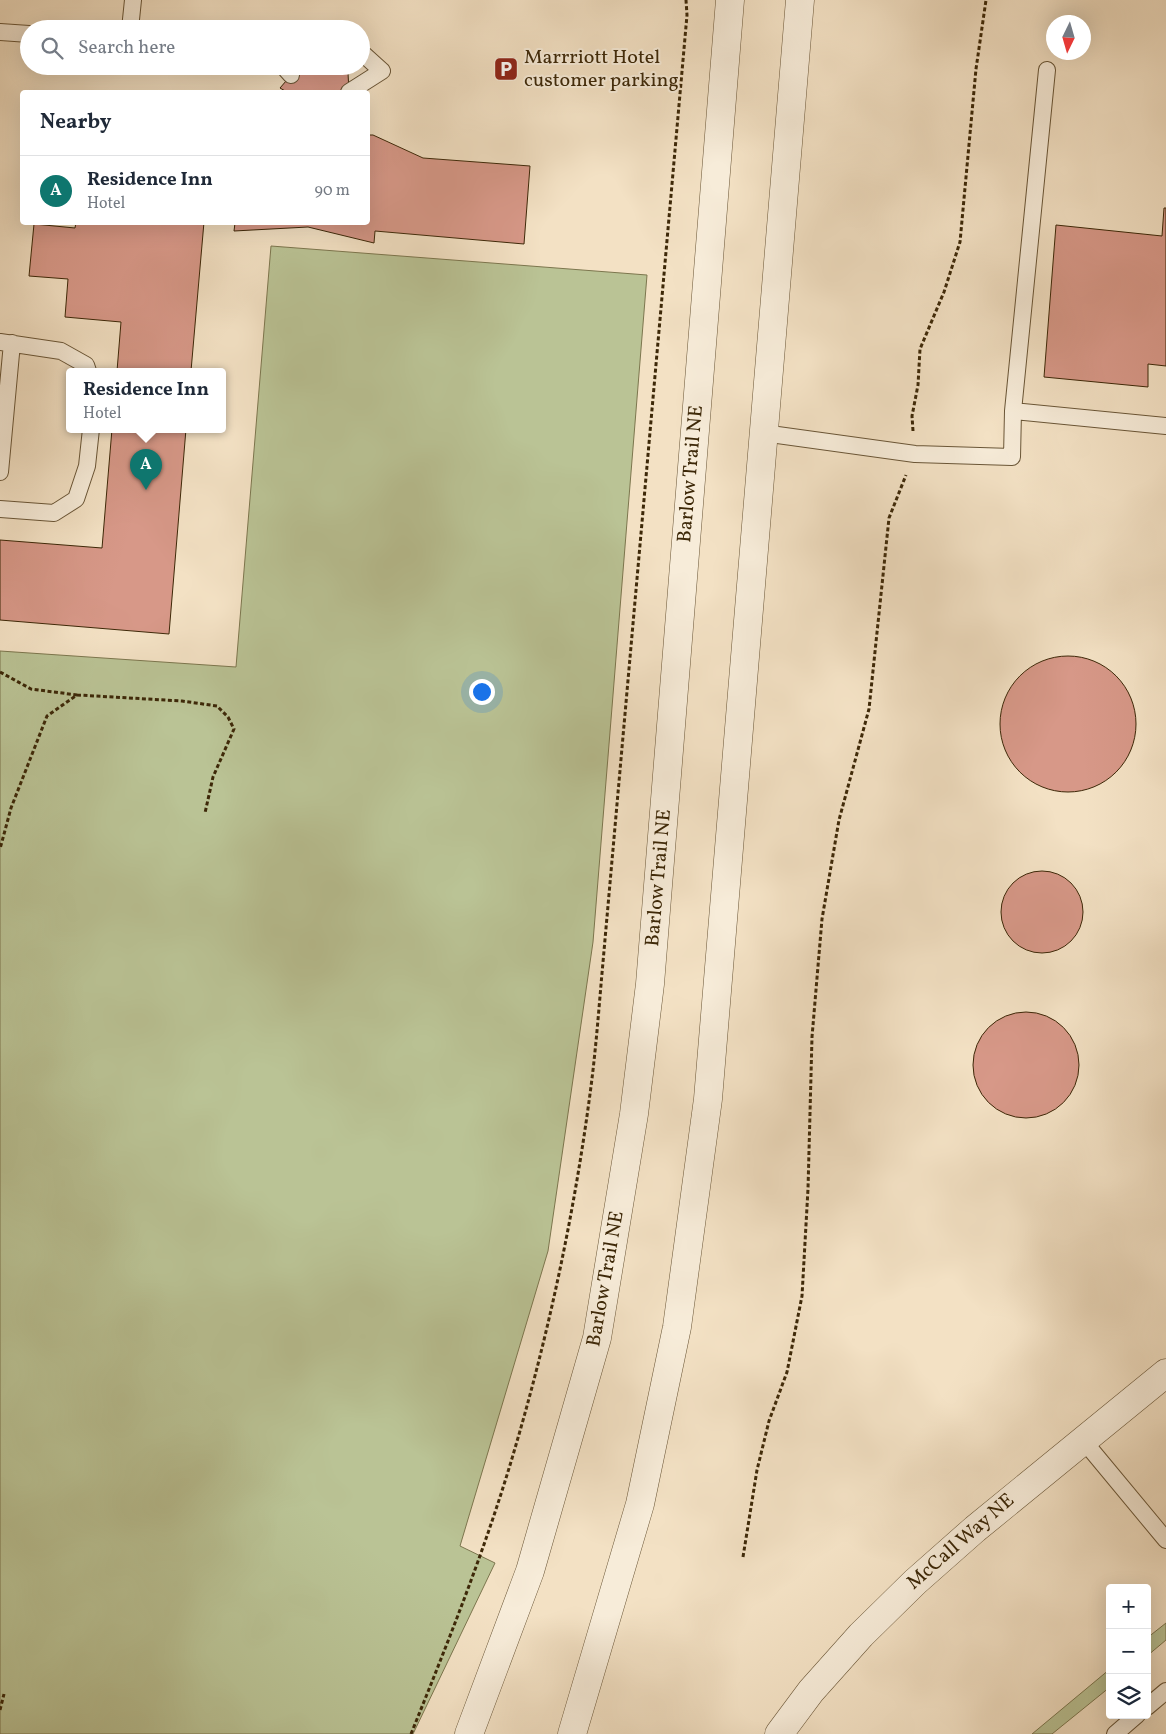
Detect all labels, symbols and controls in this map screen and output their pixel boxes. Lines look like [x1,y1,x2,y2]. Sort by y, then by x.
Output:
north arrow [1046,15,1091,60]
search box [20,20,370,75]
icon: search [38,34,66,62]
text: Search here [78,35,175,61]
place label: Marrriott Hotel customer parking [524,44,679,95]
parking icon: Marrriott Hotel customer parking [493,56,519,82]
text: Nearby [40,108,111,137]
text: Residence Inn [87,167,213,193]
text: A [50,180,62,202]
text: 90 m [314,180,350,202]
text: Hotel [87,193,125,215]
popup [66,368,226,433]
text: Residence Inn [83,377,209,403]
text: Hotel [83,403,121,425]
street label: Barlow Trail NE [671,404,711,544]
pin: A [130,449,162,490]
your location [469,679,495,705]
street label: Barlow Trail NE [639,808,679,948]
street label: Barlow Trail NE [580,1209,632,1349]
street label: McCall Way NE [901,1487,1021,1597]
map controls [1106,1584,1151,1719]
button: + [1106,1584,1151,1629]
button: − [1106,1629,1151,1674]
button: layers [1106,1674,1151,1719]

